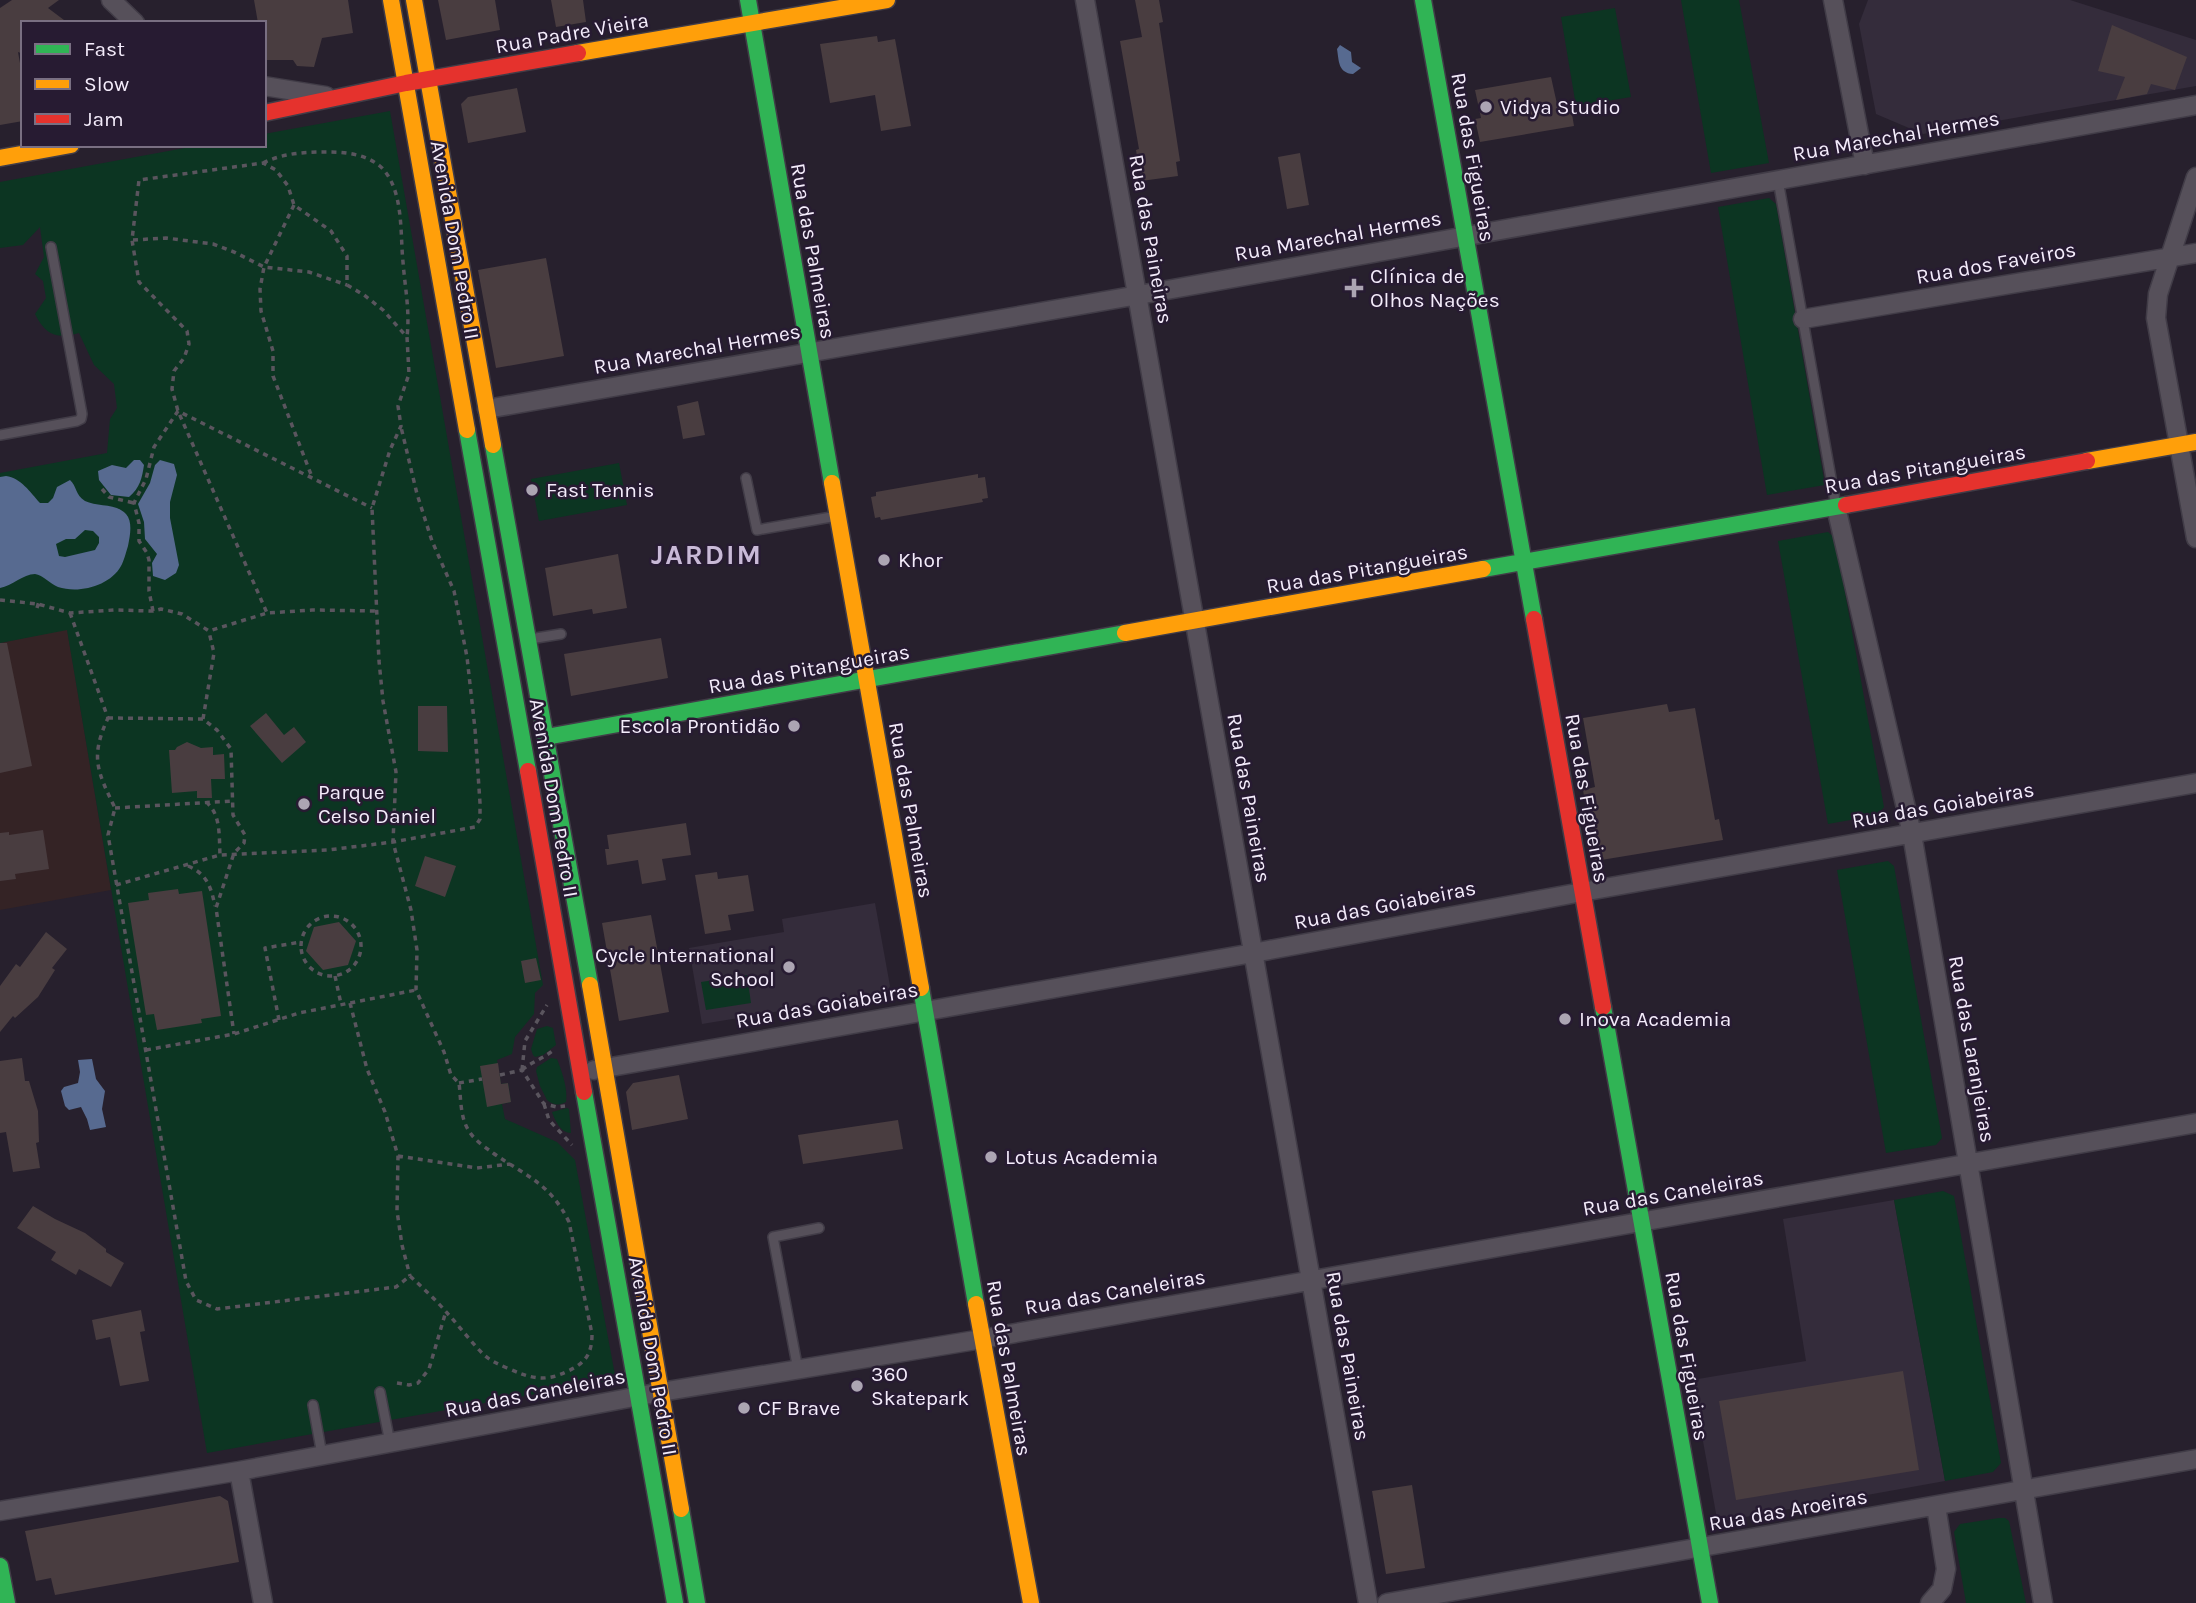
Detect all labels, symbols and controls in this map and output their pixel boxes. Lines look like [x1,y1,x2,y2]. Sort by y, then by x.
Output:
street label: Rua Padre Vieira [493,8,651,58]
legend [21,21,266,147]
text: Fast [84,37,125,61]
street label: Rua das Figueiras [1446,71,1500,243]
text: Slow [84,72,129,96]
place label: Vidya Studio [1500,95,1620,119]
marker: Vidya Studio [1478,99,1494,115]
street label: Rua Marechal Hermes [1791,106,2001,166]
text: Jam [84,107,124,131]
street label: Avenida Dom Pedro II [426,139,484,341]
street label: Rua das Paineiras [1124,152,1178,326]
street label: Rua das Palmeiras [786,161,840,341]
street label: Rua Marechal Hermes [1233,206,1443,266]
street label: Rua dos Faveiros [1914,237,2078,289]
place label: Clínica de Olhos Nações [1370,264,1500,312]
marker: Clínica de Olhos Nações [1344,278,1364,298]
street label: Rua Marechal Hermes [592,319,802,379]
street label: Rua das Pitangueiras [1822,439,2028,499]
place label: Fast Tennis [546,478,654,502]
marker: Fast Tennis [524,482,540,498]
district label: JARDIM [651,538,763,571]
street label: Rua das Pitangueiras [1264,539,1470,599]
place label: Khor [898,548,943,572]
marker: Khor [876,552,892,568]
street label: Rua das Pitangueiras [706,639,912,699]
street label: Avenida Dom Pedro II [525,697,583,899]
street label: Rua das Paineiras [1222,711,1276,885]
street label: Rua das Figueiras [1560,712,1614,884]
place label: Escola Prontidão [619,714,780,738]
marker: Escola Prontidão [786,718,802,734]
street label: Rua das Palmeiras [884,720,938,900]
street label: Rua das Goiabeiras [1850,777,2036,833]
place label: Parque Celso Daniel [318,780,436,828]
marker: Parque Celso Daniel [296,796,312,812]
street label: Rua das Goiabeiras [1292,876,1478,934]
place label: Cycle International School [595,943,775,991]
street label: Rua das Laranjeiras [1944,954,2000,1144]
marker: Cycle International School [781,959,797,975]
street label: Rua das Goiabeiras [734,977,920,1033]
place label: Inova Academia [1579,1007,1731,1031]
marker: Inova Academia [1557,1011,1573,1027]
place label: Lotus Academia [1005,1145,1158,1169]
marker: Lotus Academia [983,1149,999,1165]
street label: Rua das Caneleiras [1581,1165,1765,1221]
street label: Avenida Dom Pedro II [624,1255,682,1457]
street label: Rua das Caneleiras [1023,1264,1207,1320]
street label: Rua das Paineiras [1321,1269,1375,1443]
street label: Rua das Figueiras [1660,1270,1714,1442]
street label: Rua das Palmeiras [982,1278,1036,1458]
place label: 360 Skatepark [871,1362,969,1410]
street label: Rua das Caneleiras [443,1364,627,1422]
marker: 360 Skatepark [849,1378,865,1394]
place label: CF Brave [758,1396,840,1420]
marker: CF Brave [736,1400,752,1416]
street label: Rua das Aroeiras [1707,1484,1869,1536]

